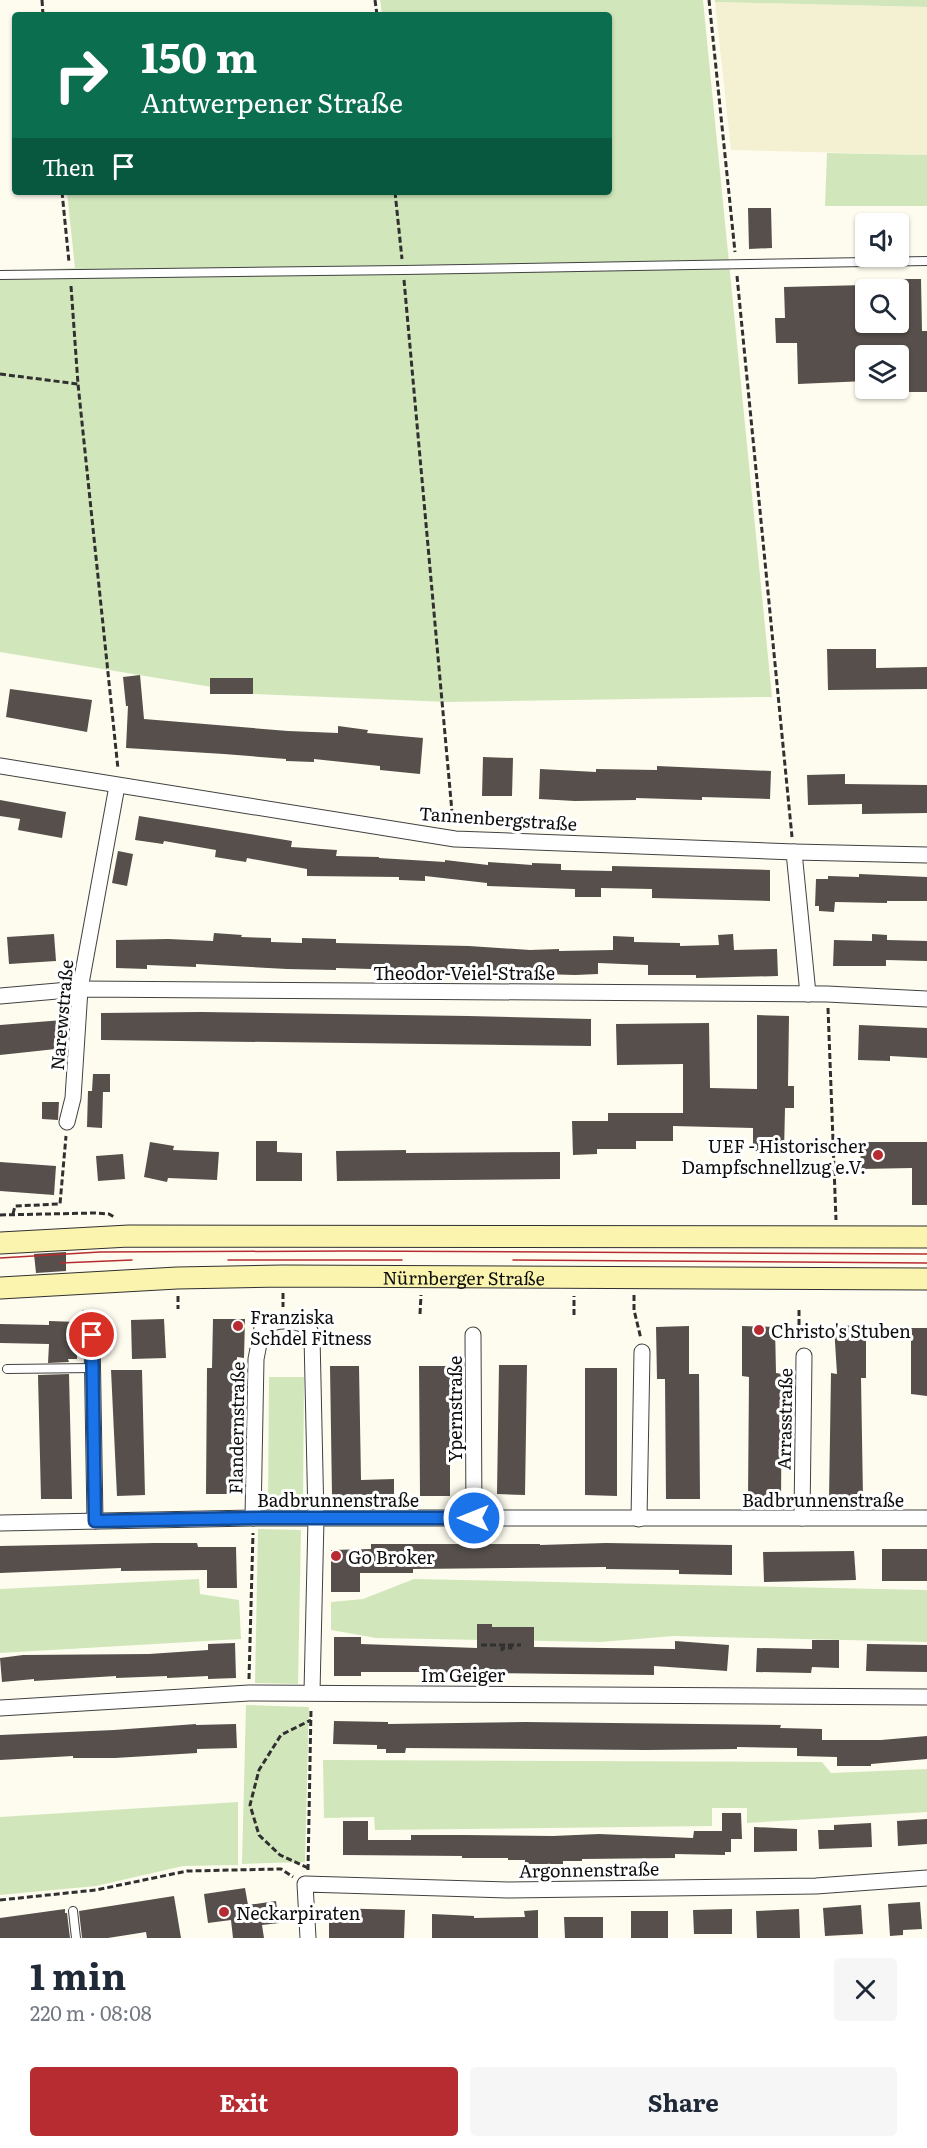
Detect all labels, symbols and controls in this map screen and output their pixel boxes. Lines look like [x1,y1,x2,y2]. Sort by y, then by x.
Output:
text: 150 m [141,24,257,86]
icon: right [42,36,120,114]
text: Antwerpener Straße [141,81,403,121]
text: Then [42,150,95,183]
icon: arrive [107,150,140,183]
map controls [855,213,909,399]
button: sound [855,213,909,267]
button: search [855,279,909,333]
button: layers [855,345,909,399]
street label: Tannenbergstraße [418,799,578,837]
street label: Narewstraße [43,958,79,1072]
street label: Theodor-Veiel-Straße [373,959,555,986]
place label: UEF - Historischer Dampfschnellzug e.V. [681,1132,866,1180]
marker: UEF - Historischer Dampfschnellzug e.V. [871,1148,885,1162]
street label: Nürnberger Straße [382,1263,545,1291]
place label: Franziska Schdel Fitness [250,1303,371,1351]
pin [66,1309,117,1360]
place label: Christo's Stuben [771,1317,911,1344]
icon: arrive [75,1318,108,1351]
marker: Franziska Schdel Fitness [231,1319,245,1333]
marker: Christo's Stuben [752,1323,766,1337]
street label: Ypernstraße [441,1356,468,1462]
street label: Flandernstraße [221,1361,251,1495]
street label: Arrasstraße [770,1368,798,1470]
street label: Badbrunnenstraße [257,1486,419,1513]
position arrow [442,1486,506,1550]
street label: Badbrunnenstraße [742,1486,904,1513]
place label: Go Broker [348,1543,435,1570]
marker: Go Broker [329,1549,343,1563]
street label: Im Geiger [421,1661,506,1688]
street label: Argonnenstraße [519,1854,659,1884]
place label: Neckarpiraten [236,1899,360,1926]
marker: Neckarpiraten [217,1905,231,1919]
text: 1 min [30,1948,126,2001]
button: close [834,1958,897,2021]
text: 220 m · 08:08 [30,1997,152,2027]
button: Exit [30,2067,458,2136]
button: Share [470,2067,897,2136]

